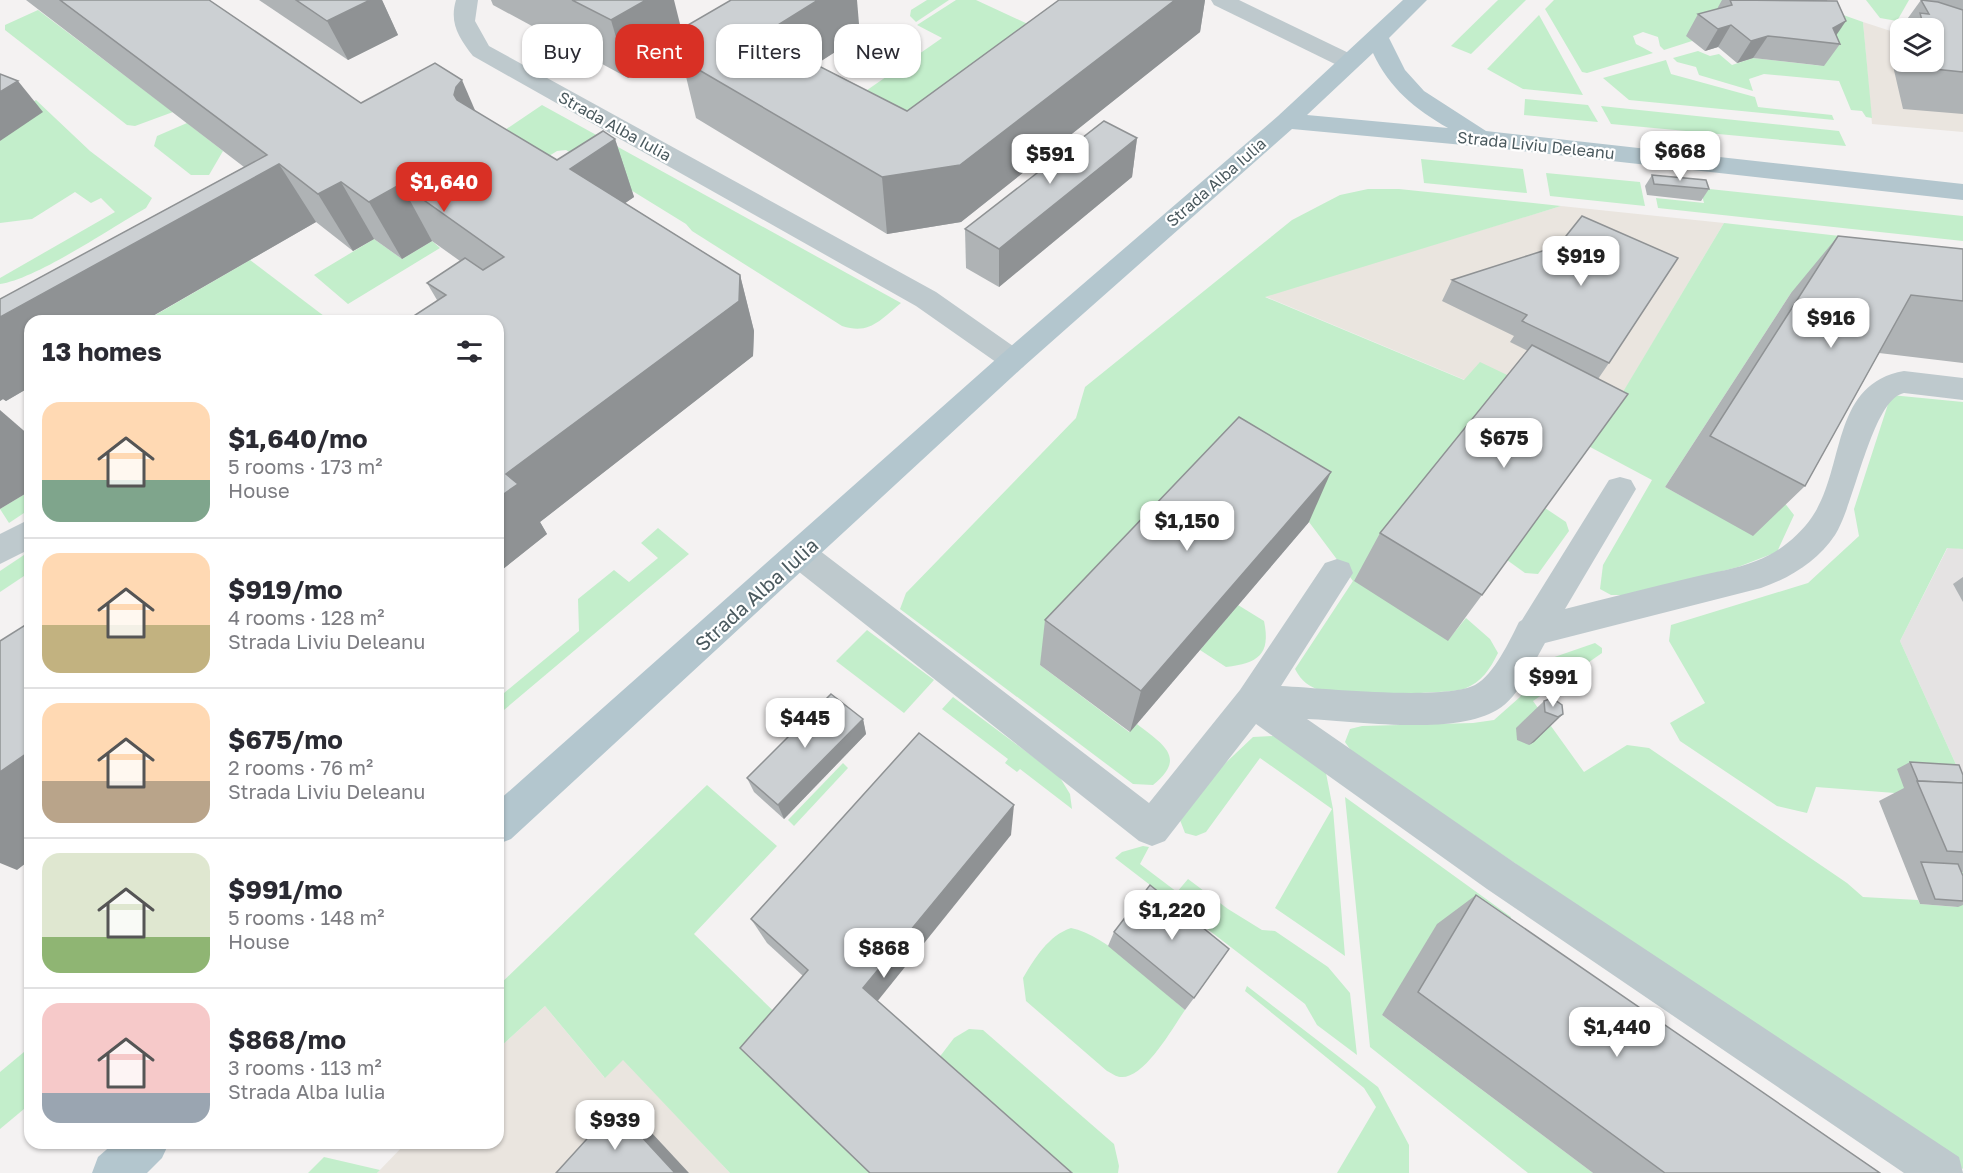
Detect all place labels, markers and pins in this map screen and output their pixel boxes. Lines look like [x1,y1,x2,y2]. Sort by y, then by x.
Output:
pin: $668 [1644,131,1716,182]
pin: $591 [1014,134,1086,185]
pin: $1,640 [395,162,493,213]
pin: $919 [1545,236,1617,287]
pin: $916 [1795,298,1867,349]
pin: $675 [1468,418,1540,469]
pin: $1,150 [1138,501,1236,552]
pin: $991 [1517,657,1589,708]
pin: $445 [769,698,841,749]
pin: $1,220 [1123,890,1221,941]
pin: $868 [848,928,920,979]
pin: $1,440 [1568,1007,1666,1058]
pin: $939 [579,1100,651,1151]

